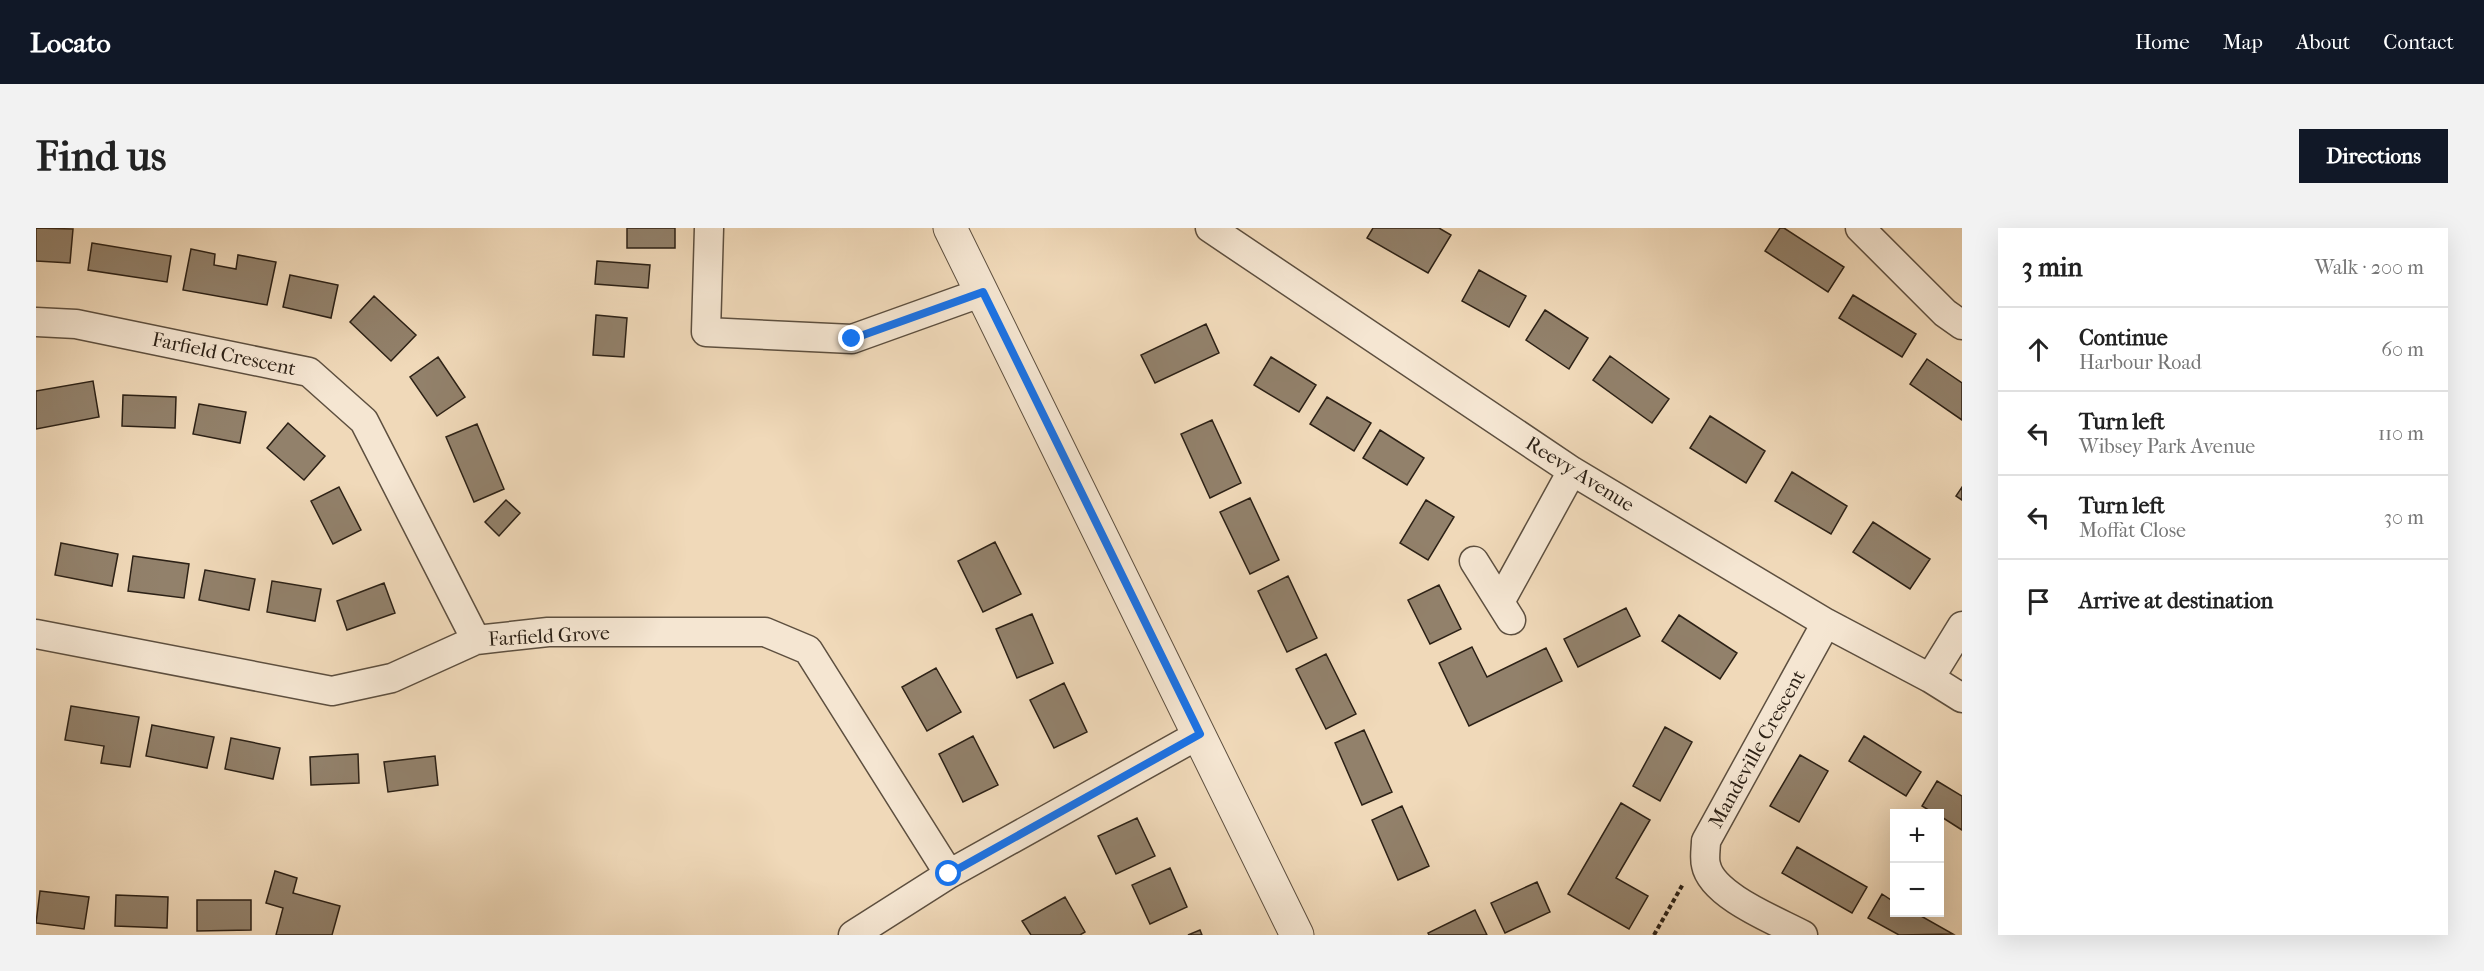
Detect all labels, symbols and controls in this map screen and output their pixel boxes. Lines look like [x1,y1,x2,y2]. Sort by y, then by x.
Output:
text: Locato [30,26,111,59]
text: Home [2135,30,2190,54]
text: Map [2223,30,2263,54]
text: About [2296,30,2350,54]
text: Contact [2383,30,2454,54]
button: Directions [2299,129,2448,183]
text: Find us [36,132,166,181]
text: 3 min [2022,252,2083,283]
text: Walk · 200 m [2315,256,2424,279]
route end [838,325,864,351]
text: Continue [2079,325,2168,351]
street label: Farfield Crescent [150,328,298,380]
icon: ahead [2022,333,2055,366]
text: 60 m [2381,338,2424,361]
text: Harbour Road [2079,351,2202,374]
text: Turn left [2079,409,2165,435]
icon: left [2022,417,2055,450]
text: 110 m [2378,422,2424,445]
street label: Reevy Avenue [1522,432,1638,516]
text: Wibsey Park Avenue [2079,435,2255,458]
text: Turn left [2079,493,2165,519]
icon: left [2022,501,2055,534]
text: 30 m [2384,506,2424,529]
text: Moffat Close [2079,519,2186,542]
icon: arrive [2022,585,2055,618]
text: Arrive at destination [2079,588,2273,614]
street label: Farfield Grove [488,621,610,651]
street label: Mandeville Crescent [1704,666,1810,832]
map controls [1890,809,1944,917]
button: + [1890,809,1944,863]
route start [935,860,961,886]
button: − [1890,863,1944,917]

